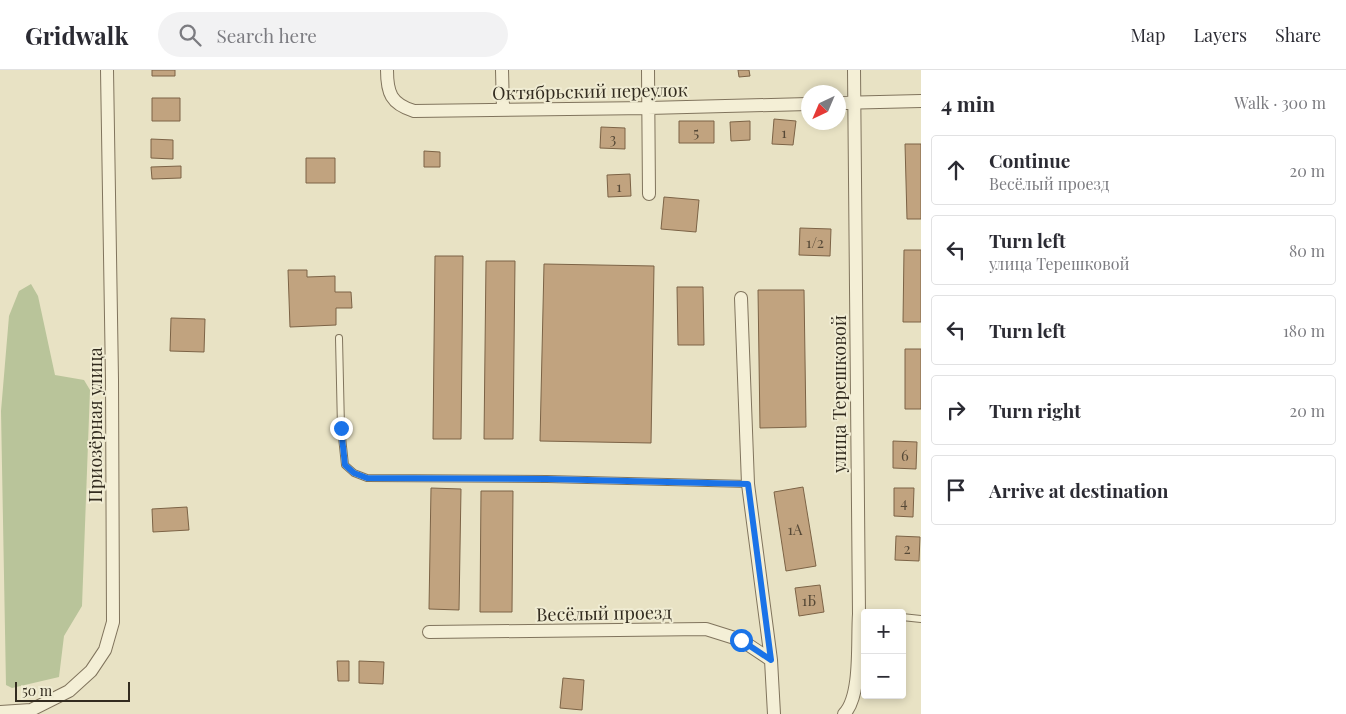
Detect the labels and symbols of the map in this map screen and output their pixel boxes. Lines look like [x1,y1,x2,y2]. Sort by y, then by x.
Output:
street label: Октябрьский переулок [492,77,688,105]
north arrow [801,85,846,130]
house number: 5 [693,122,699,142]
house number: 1 [781,122,787,142]
house number: 3 [610,128,617,148]
house number: 1 [616,176,622,196]
house number: 1/2 [806,232,824,252]
street label: улица Терешковой [827,315,851,474]
street label: Приозёрная улица [83,347,107,503]
route end [330,417,353,440]
house number: 6 [901,445,909,465]
house number: 4 [900,492,908,512]
house number: 1А [787,519,803,539]
house number: 2 [903,538,911,558]
house number: 1Б [802,590,816,610]
street label: Весёлый проезд [536,600,673,626]
route start [730,629,753,652]
scale bar [15,679,130,702]

